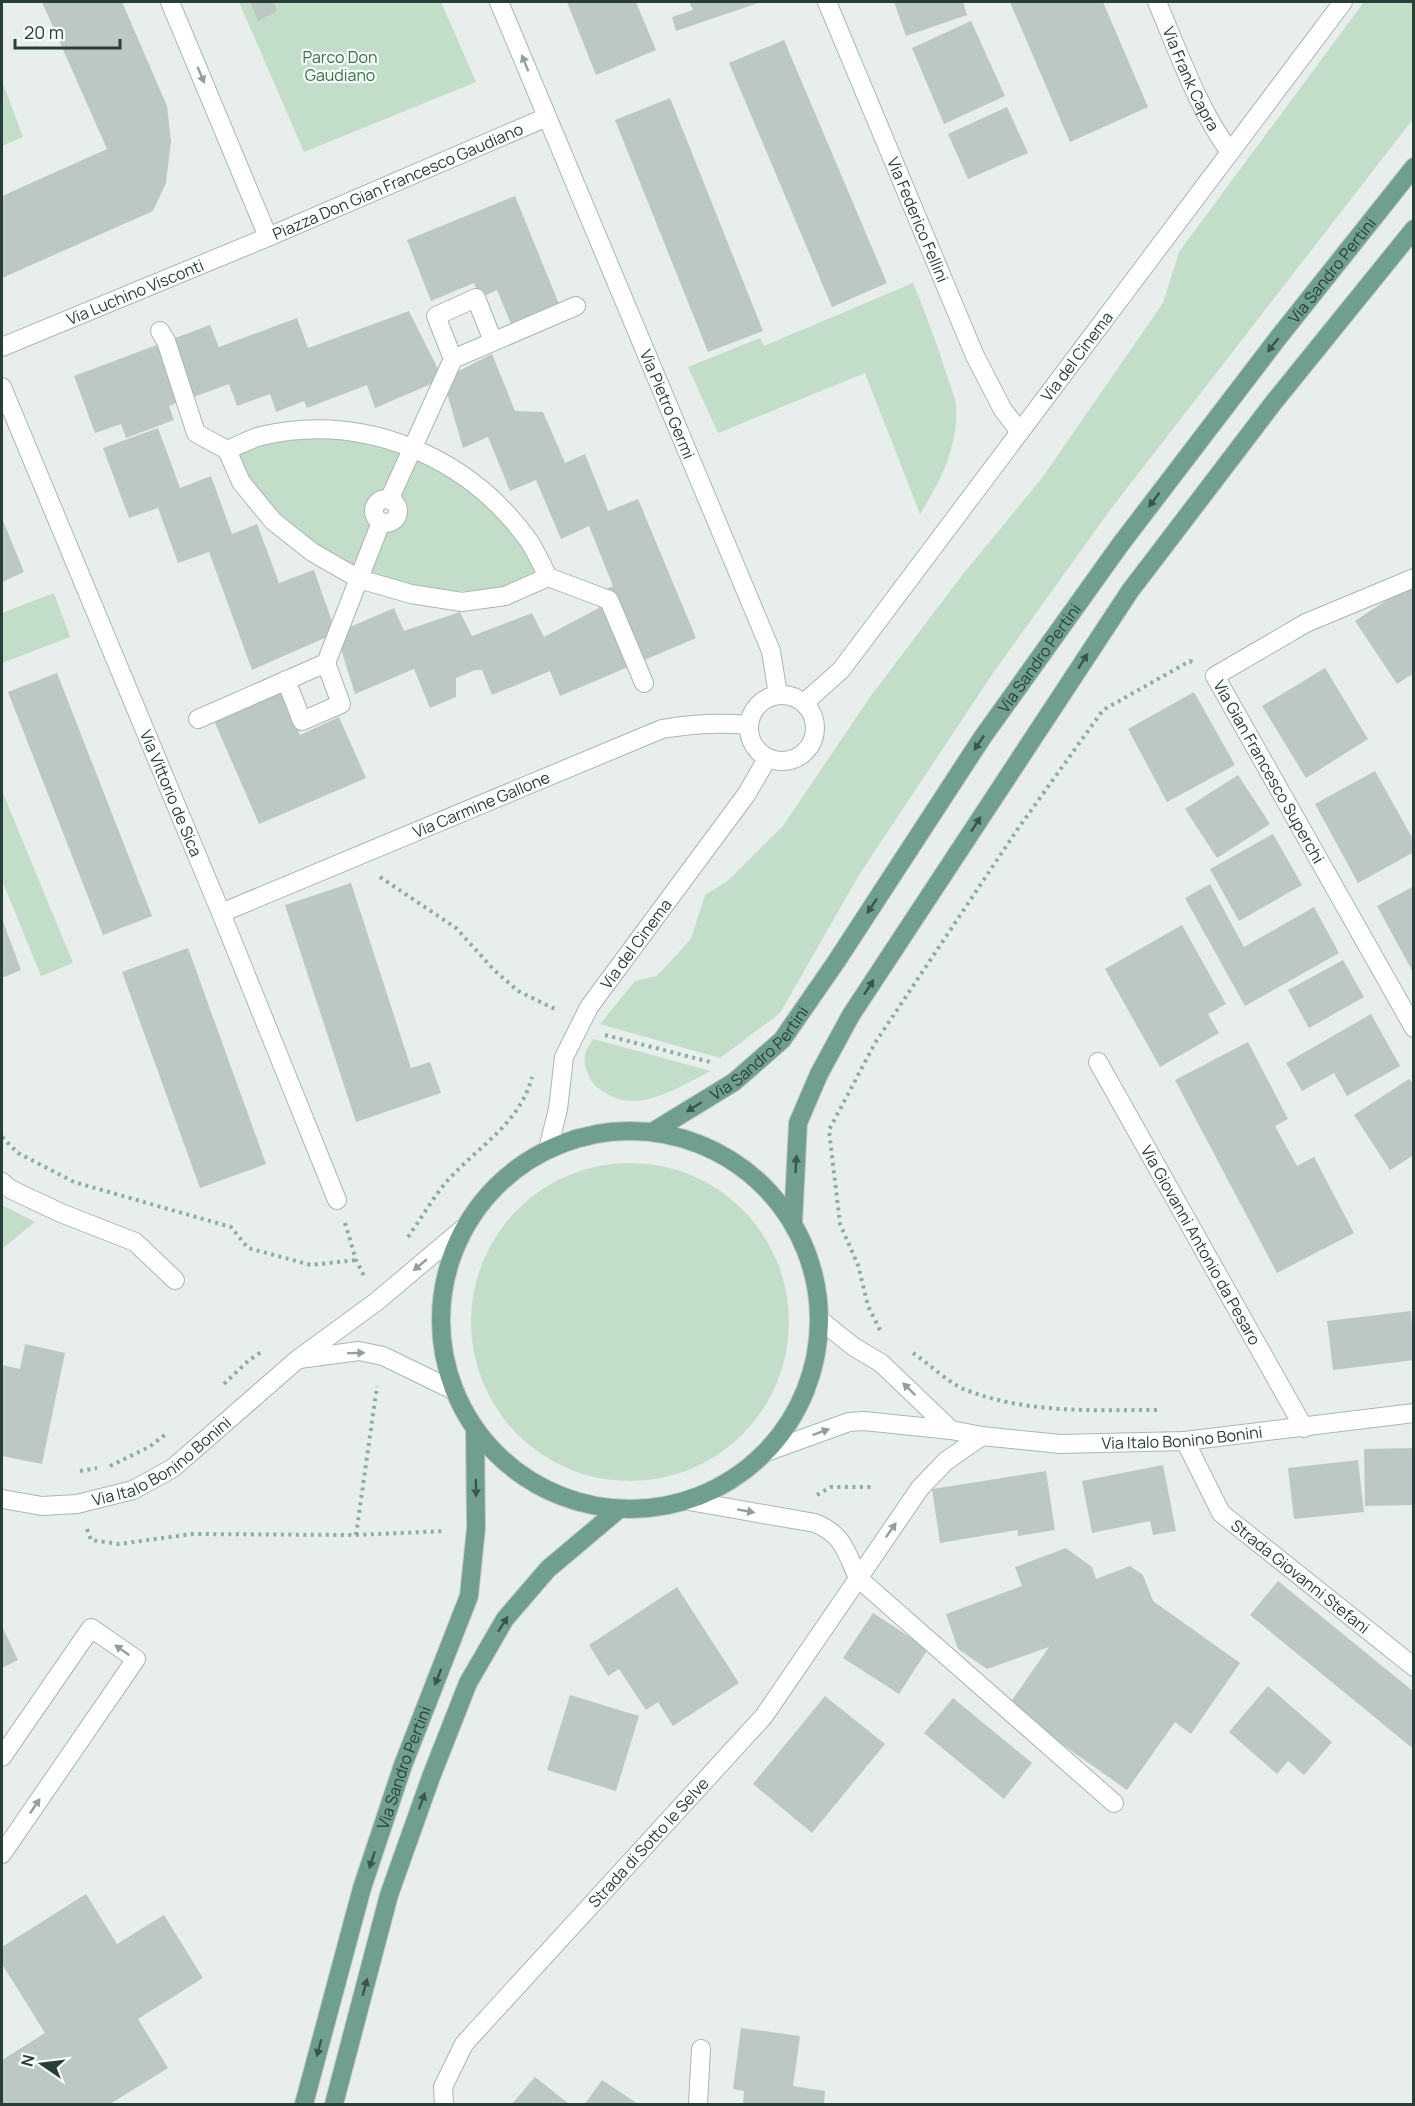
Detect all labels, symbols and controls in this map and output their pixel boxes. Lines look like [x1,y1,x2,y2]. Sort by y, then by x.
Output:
scale bar [15,12,120,50]
text: 20 m [24,20,64,44]
street label: Via Frank Capra [1158,23,1225,135]
park label: Parco Don Gaudiano [303,46,377,86]
one-way arrow [520,54,530,72]
one-way arrow [197,66,206,84]
street label: Piazza Don Gian Francesco Gaudiano [269,118,526,245]
street label: Via Federico Fellini [882,154,954,286]
street label: Via Sandro Pertini [1283,213,1381,328]
street label: Via Luchino Visconti [63,254,207,330]
street label: Via del Cinema [1036,307,1118,406]
one-way arrow [1267,337,1279,352]
street label: Via Pietro Germi [635,346,700,462]
one-way arrow [1149,492,1161,507]
street label: Via Sandro Pertini [993,599,1086,717]
one-way arrow [1078,653,1089,670]
street label: Via Gian Francesco Superchi [1208,676,1330,867]
street label: Via Vittorio de Sica [135,727,207,860]
one-way arrow [974,735,985,751]
street label: Via Carmine Gallone [409,766,553,843]
one-way arrow [971,816,982,833]
street label: Via del Cinema [595,894,676,994]
one-way arrow [867,898,878,914]
one-way arrow [864,979,875,996]
street label: Via Sandro Pertini [706,1002,813,1105]
one-way arrow [686,1102,702,1113]
street label: Via Giovanni Antonio da Pesaro [1136,1141,1266,1349]
one-way arrow [791,1155,801,1174]
one-way arrow [412,1258,428,1271]
one-way arrow [346,1348,365,1358]
one-way arrow [902,1383,916,1397]
street label: Via Italo Bonino Bonini [90,1411,236,1511]
street label: Via Italo Bonino Bonini [1101,1421,1264,1454]
one-way arrow [812,1427,830,1436]
one-way arrow [471,1478,481,1497]
one-way arrow [737,1507,756,1516]
street label: Strada Giovanni Stefani [1226,1514,1374,1639]
one-way arrow [885,1522,896,1538]
one-way arrow [497,1616,508,1632]
one-way arrow [114,1644,131,1655]
one-way arrow [433,1668,443,1686]
street label: Via Sandro Pertini [371,1703,436,1832]
street label: Strada di Sotto le Selve [583,1773,713,1912]
one-way arrow [418,1792,428,1810]
one-way arrow [29,1798,40,1814]
one-way arrow [366,1851,376,1869]
one-way arrow [360,1978,370,1996]
north arrow [12,2034,72,2094]
one-way arrow [314,2039,324,2057]
text: N [15,2052,40,2069]

